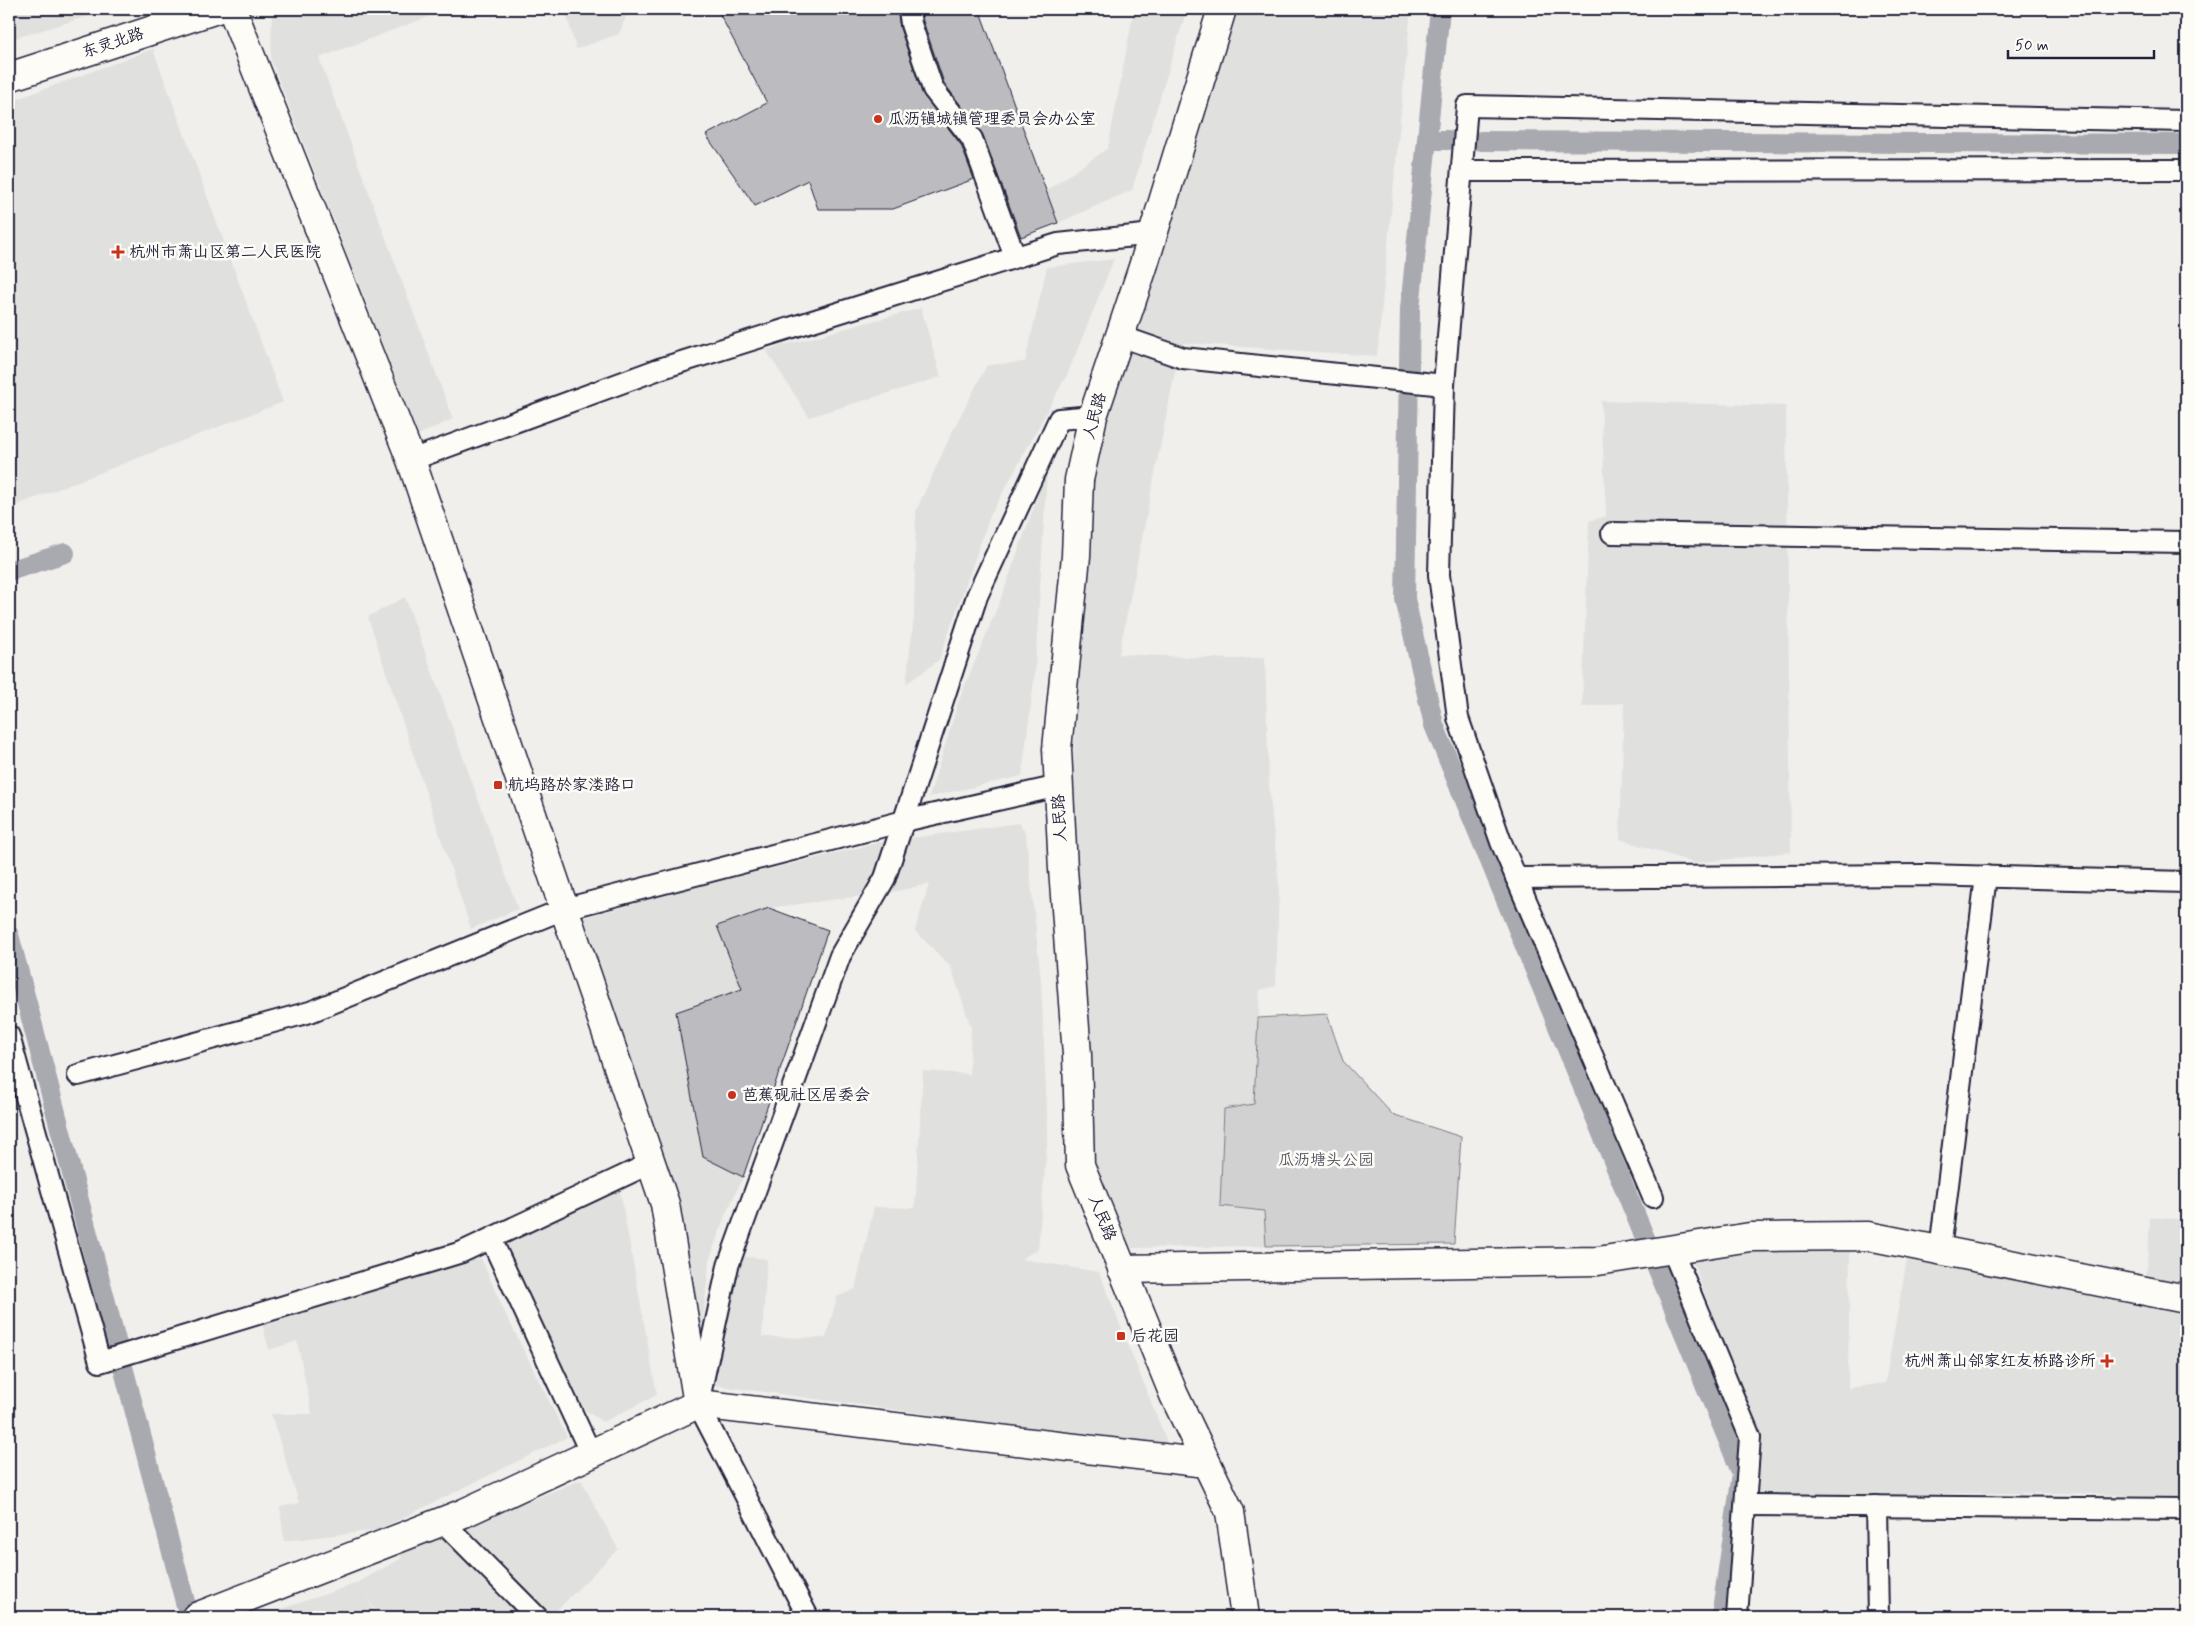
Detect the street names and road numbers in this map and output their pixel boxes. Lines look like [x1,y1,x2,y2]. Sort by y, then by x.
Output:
street label: 东灵北路 [79,23,147,63]
street label: 人民路 [1079,390,1111,442]
street label: 人民路 [1048,793,1072,843]
street label: 人民路 [1083,1192,1121,1244]

